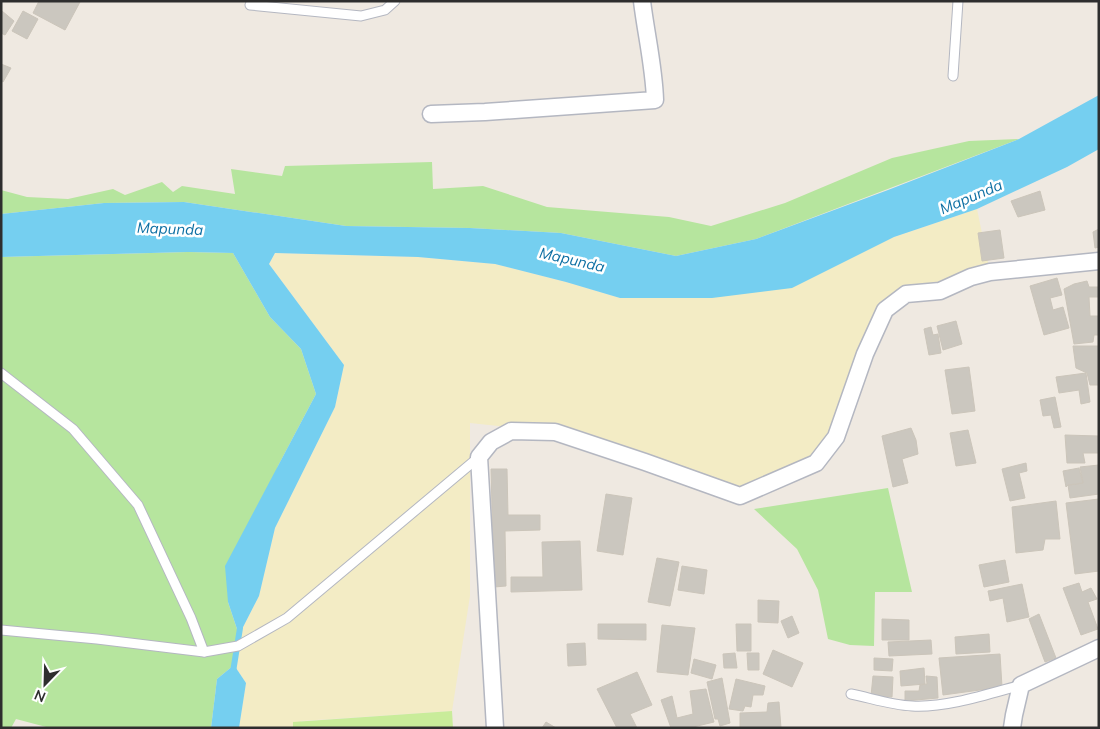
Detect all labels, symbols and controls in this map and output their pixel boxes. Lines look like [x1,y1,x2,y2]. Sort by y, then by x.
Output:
water label: Mapunda [937,175,1005,218]
water label: Mapunda [137,218,203,239]
water label: Mapunda [538,243,607,276]
north arrow [20,659,70,709]
text: N [32,686,48,706]

